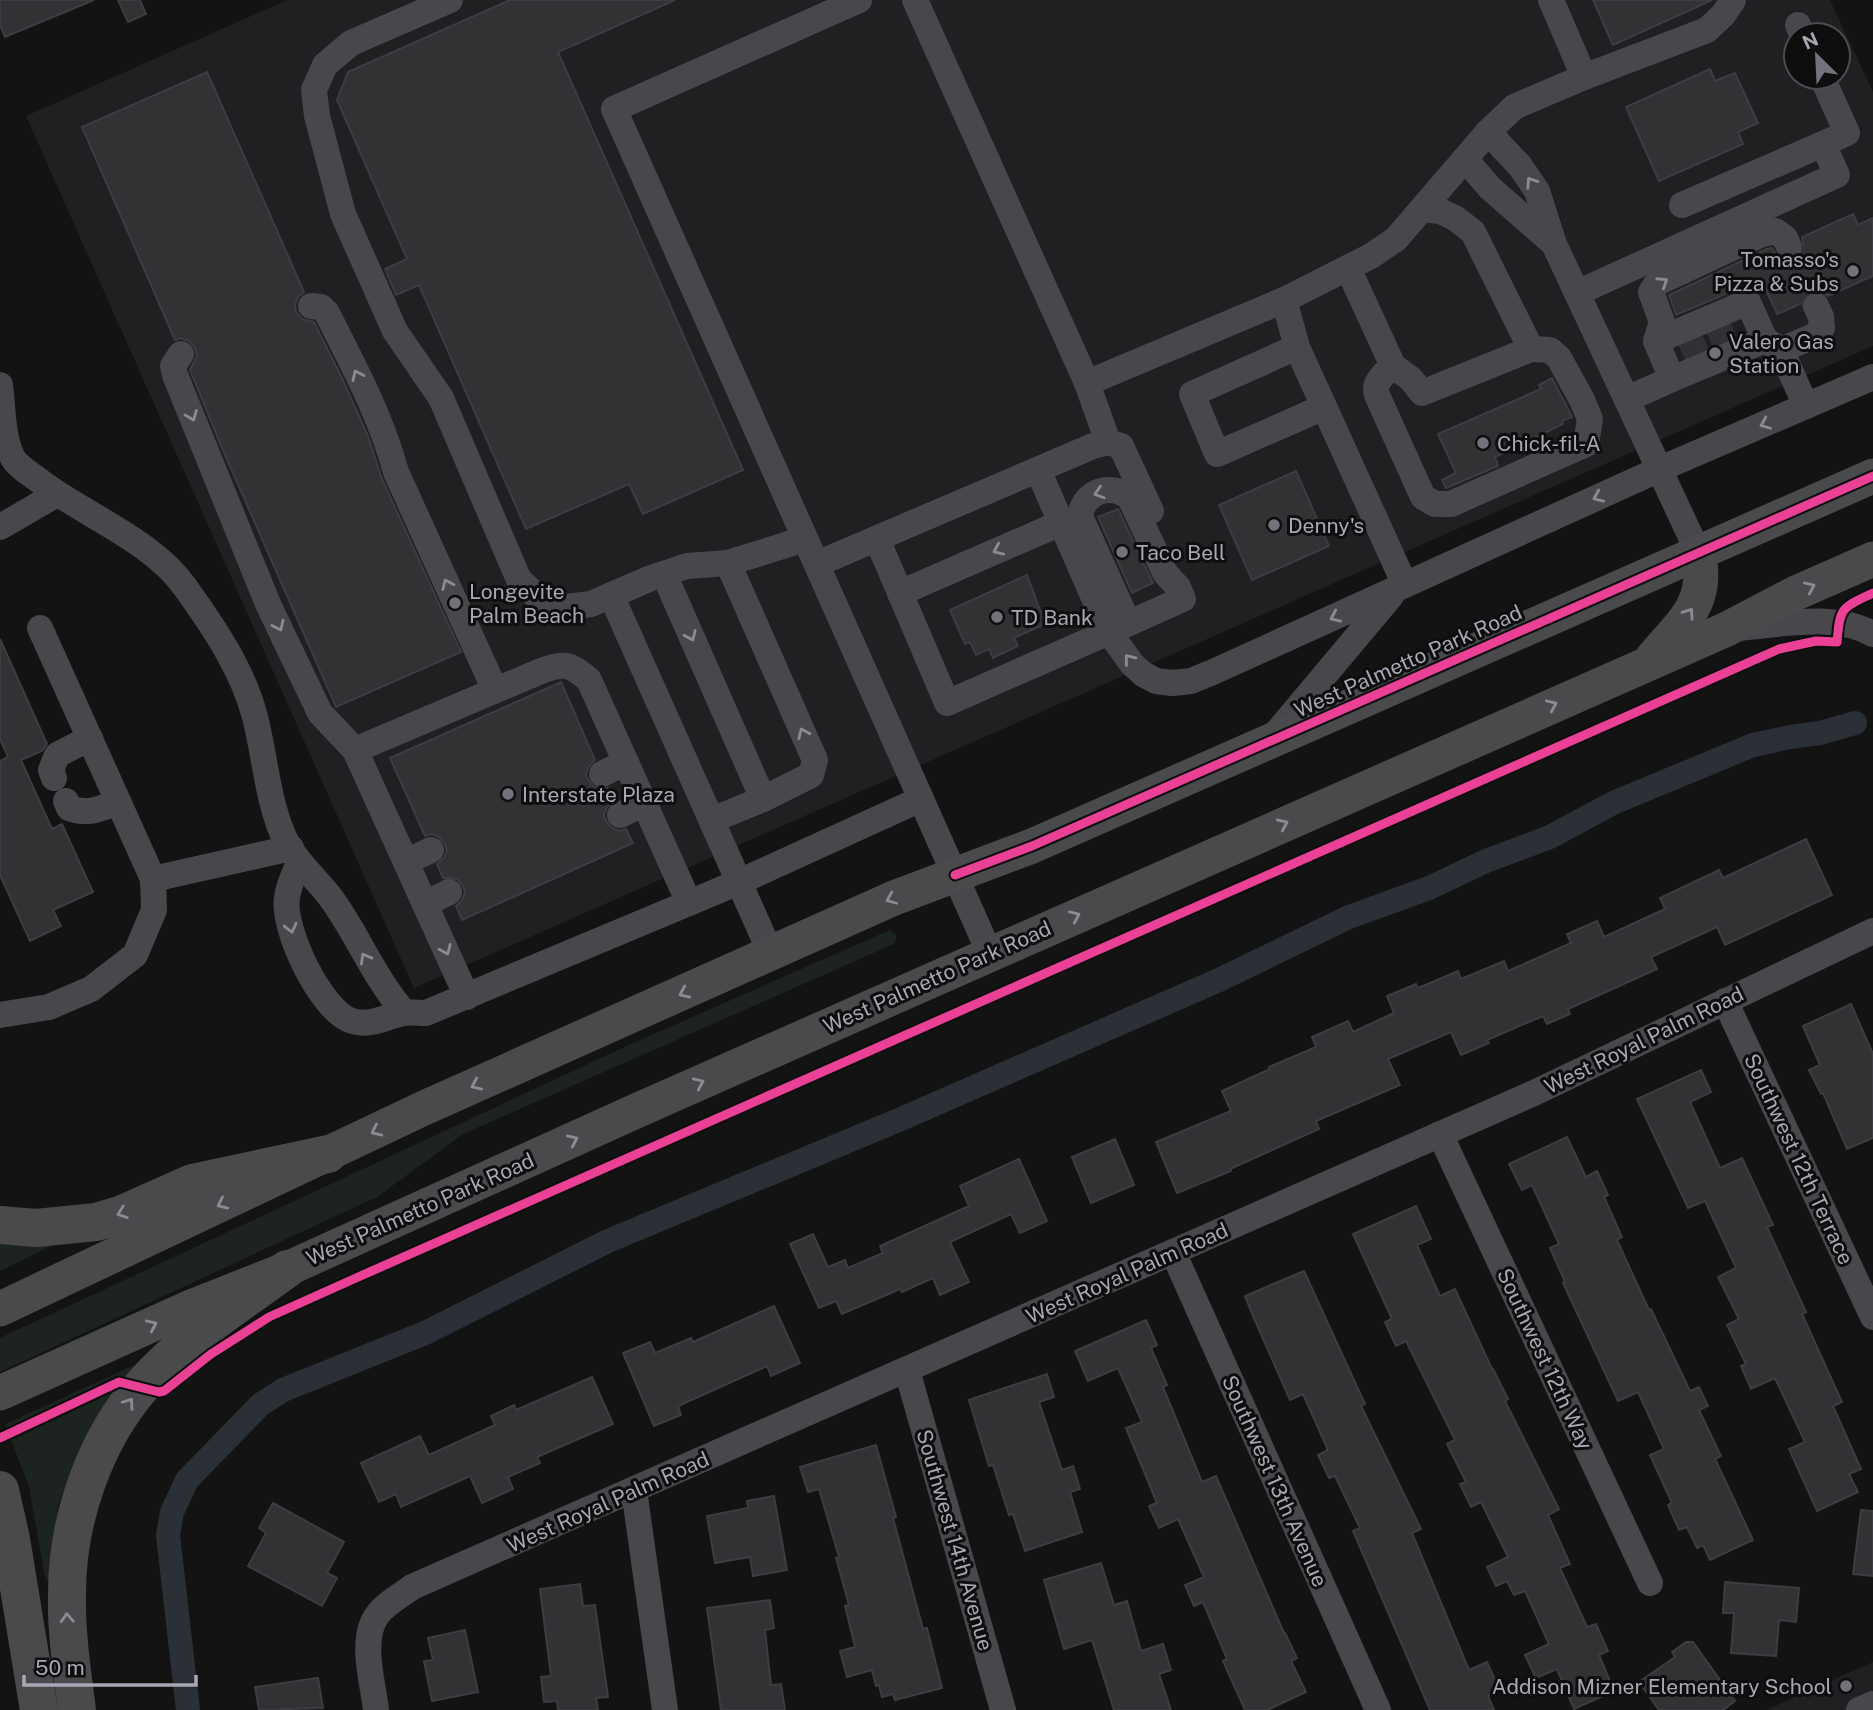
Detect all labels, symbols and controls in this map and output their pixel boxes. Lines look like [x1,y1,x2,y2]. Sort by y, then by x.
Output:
north arrow [1782,21,1852,91]
text: N [1799,27,1821,54]
one-way arrow [1526,177,1539,190]
place label: Tomasso's Pizza & Subs [1714,247,1839,296]
marker: Tomasso's Pizza & Subs [1845,263,1861,279]
one-way arrow [1655,278,1668,291]
place label: Valero Gas Station [1729,329,1834,378]
marker: Valero Gas Station [1707,345,1723,361]
one-way arrow [352,370,366,382]
one-way arrow [184,409,198,421]
one-way arrow [1760,415,1772,429]
place label: Chick-fil-A [1497,431,1601,456]
marker: Chick-fil-A [1475,435,1491,451]
one-way arrow [1094,485,1106,500]
one-way arrow [1593,489,1605,503]
place label: Denny's [1288,513,1364,538]
marker: Denny's [1266,517,1282,533]
place label: Taco Bell [1136,540,1225,565]
one-way arrow [993,542,1005,556]
marker: Taco Bell [1114,544,1130,560]
one-way arrow [441,578,455,591]
place label: Longevite Palm Beach [469,579,584,628]
one-way arrow [1802,581,1815,595]
marker: Longevite Palm Beach [447,595,463,611]
street label: West Palmetto Park Road [1290,599,1526,723]
place label: TD Bank [1011,605,1093,630]
one-way arrow [1681,608,1693,621]
marker: TD Bank [989,609,1005,625]
one-way arrow [1329,609,1342,623]
one-way arrow [271,619,285,631]
one-way arrow [683,629,697,641]
one-way arrow [1125,655,1138,667]
one-way arrow [1545,699,1557,713]
one-way arrow [797,727,811,740]
place label: Interstate Plaza [522,782,675,807]
marker: Interstate Plaza [500,786,516,802]
one-way arrow [1276,818,1288,832]
one-way arrow [886,891,898,905]
one-way arrow [1068,910,1080,924]
street label: West Palmetto Park Road [819,915,1055,1039]
one-way arrow [283,921,297,933]
one-way arrow [438,943,452,955]
one-way arrow [360,953,373,965]
street label: West Royal Palm Road [1540,981,1748,1099]
one-way arrow [678,985,691,999]
street label: Southwest 12th Terrace [1739,1050,1859,1268]
one-way arrow [471,1077,483,1091]
one-way arrow [692,1077,704,1091]
one-way arrow [371,1123,383,1137]
one-way arrow [565,1134,578,1148]
street label: West Palmetto Park Road [302,1147,538,1271]
one-way arrow [217,1195,229,1209]
one-way arrow [117,1205,129,1219]
street label: West Royal Palm Road [1022,1217,1232,1329]
street label: Southwest 12th Way [1492,1264,1598,1454]
one-way arrow [144,1319,157,1333]
street label: Southwest 13th Avenue [1217,1371,1333,1591]
one-way arrow [121,1399,133,1411]
street label: Southwest 14th Avenue [911,1427,999,1653]
street label: West Royal Palm Road [503,1446,713,1558]
one-way arrow [60,1612,75,1623]
scale bar [24,1644,196,1688]
text: 50 m [35,1655,85,1680]
place label: Addison Mizner Elementary School [1492,1674,1832,1699]
marker: Addison Mizner Elementary School [1838,1678,1854,1694]

